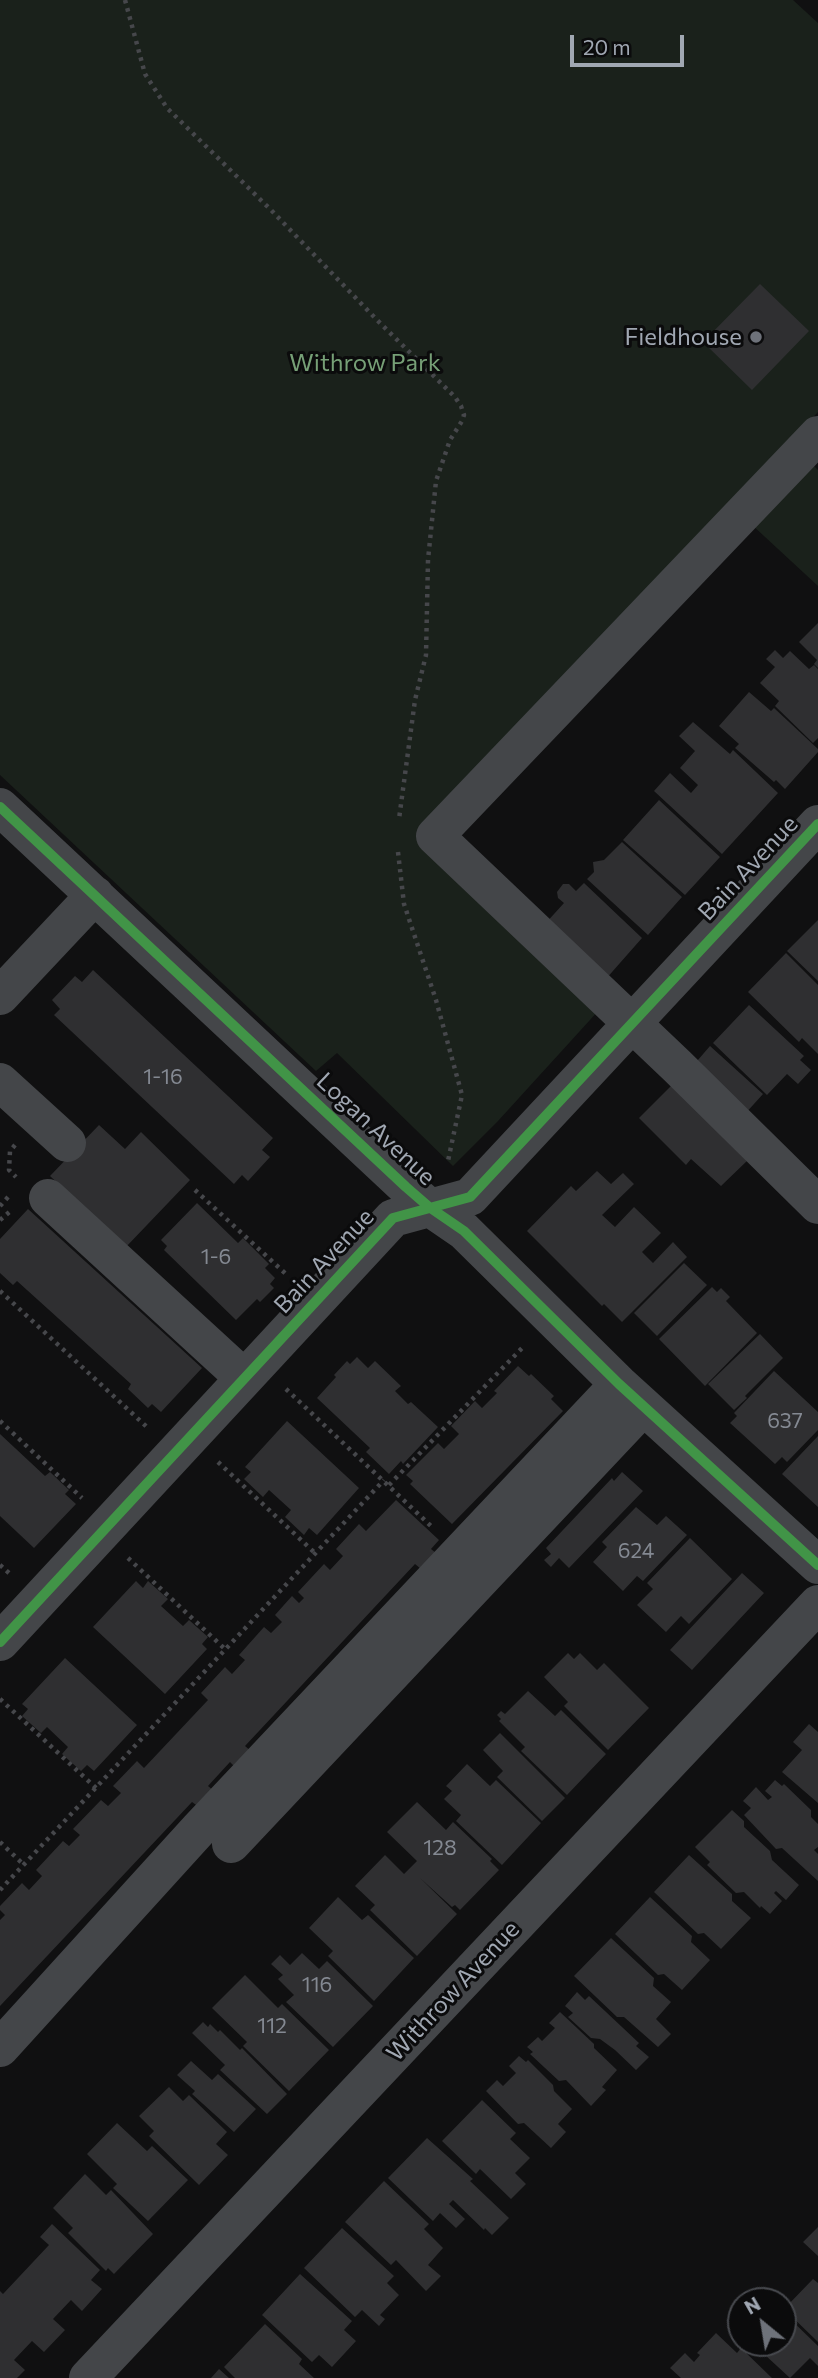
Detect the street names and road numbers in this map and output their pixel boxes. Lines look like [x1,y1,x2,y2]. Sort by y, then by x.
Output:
street label: Bain Avenue [692,810,804,926]
street label: Logan Avenue [311,1067,441,1191]
street label: Bain Avenue [268,1203,380,1319]
street label: Withrow Avenue [381,1915,525,2067]

